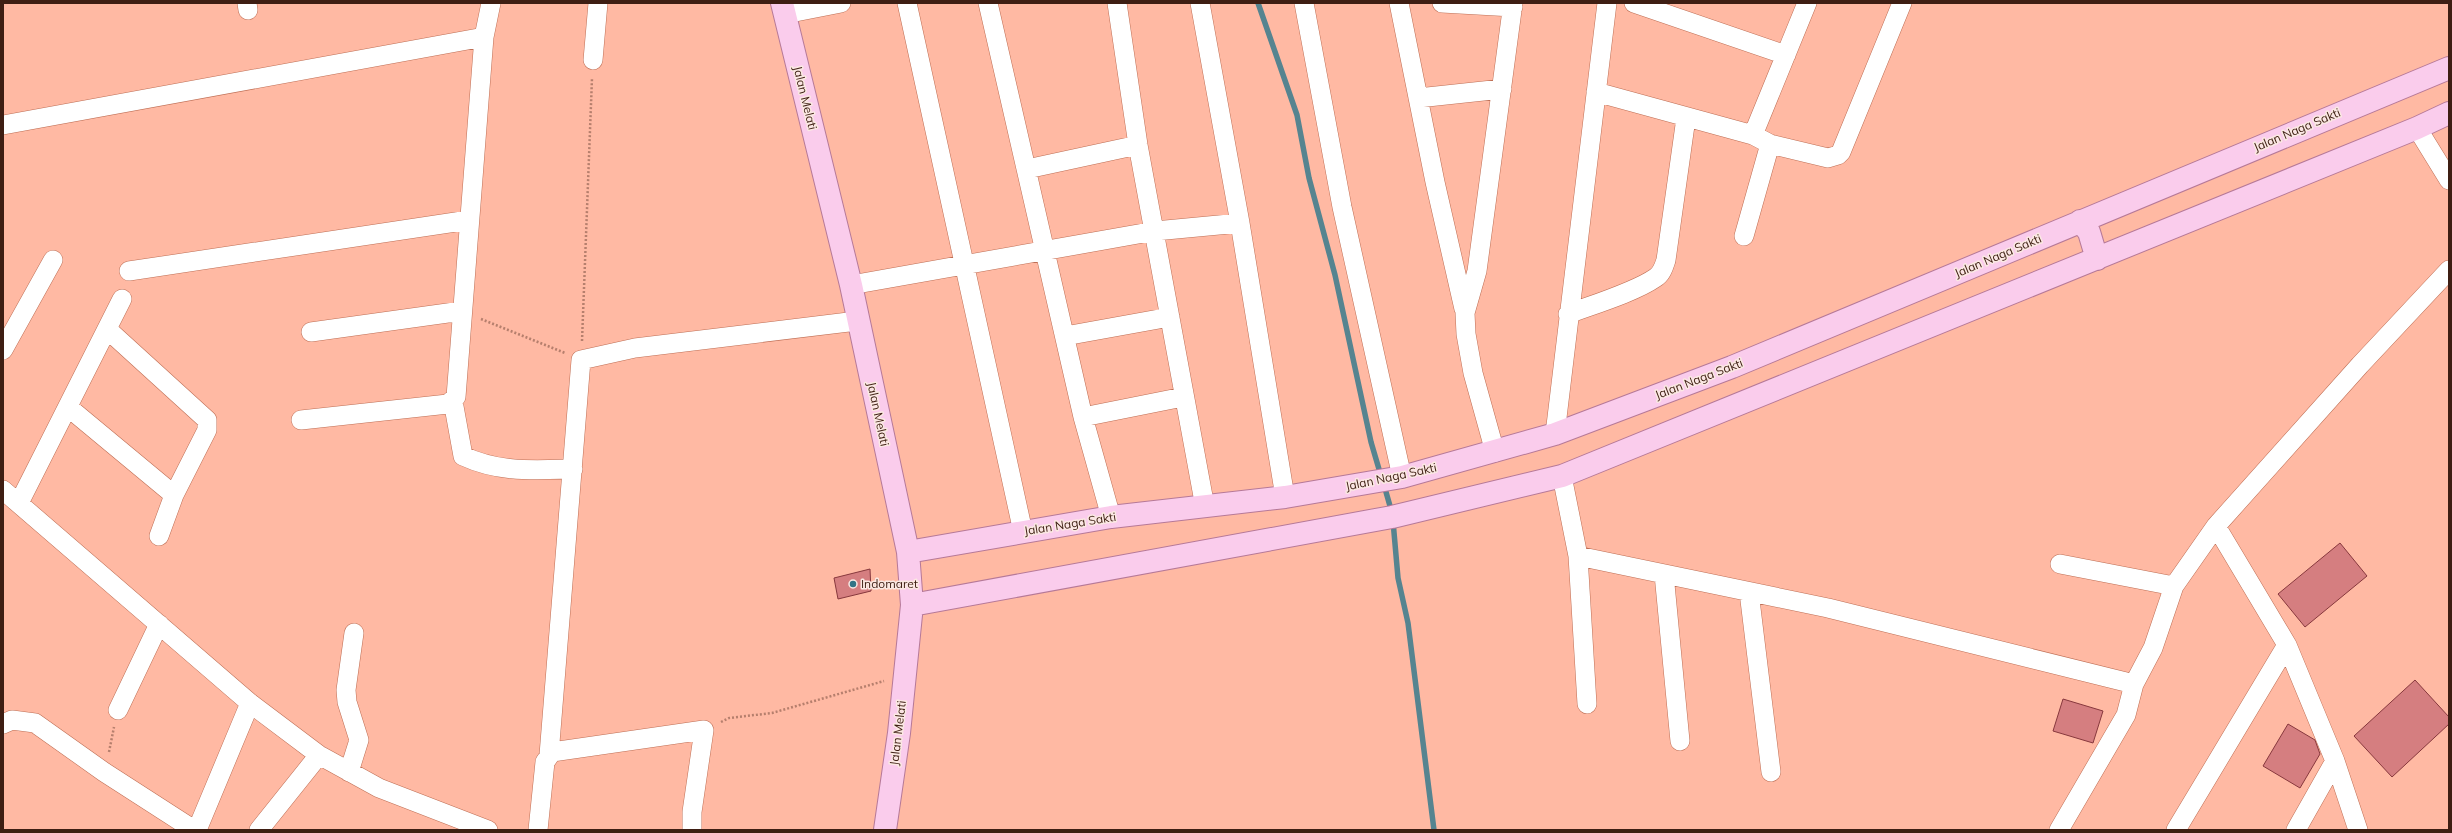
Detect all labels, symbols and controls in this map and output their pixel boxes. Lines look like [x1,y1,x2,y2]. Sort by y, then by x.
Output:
street label: Jalan Melati [790,64,821,132]
street label: Jalan Naga Sakti [2251,104,2343,155]
street label: Jalan Naga Sakti [1952,230,2044,281]
street label: Jalan Naga Sakti [1653,355,1745,402]
street label: Jalan Melati [864,380,893,448]
street label: Jalan Naga Sakti [1344,459,1438,494]
street label: Jalan Naga Sakti [1023,509,1117,538]
place label: Indomaret [861,576,918,591]
marker: Indomaret [848,579,858,589]
street label: Jalan Melati [886,699,909,766]

